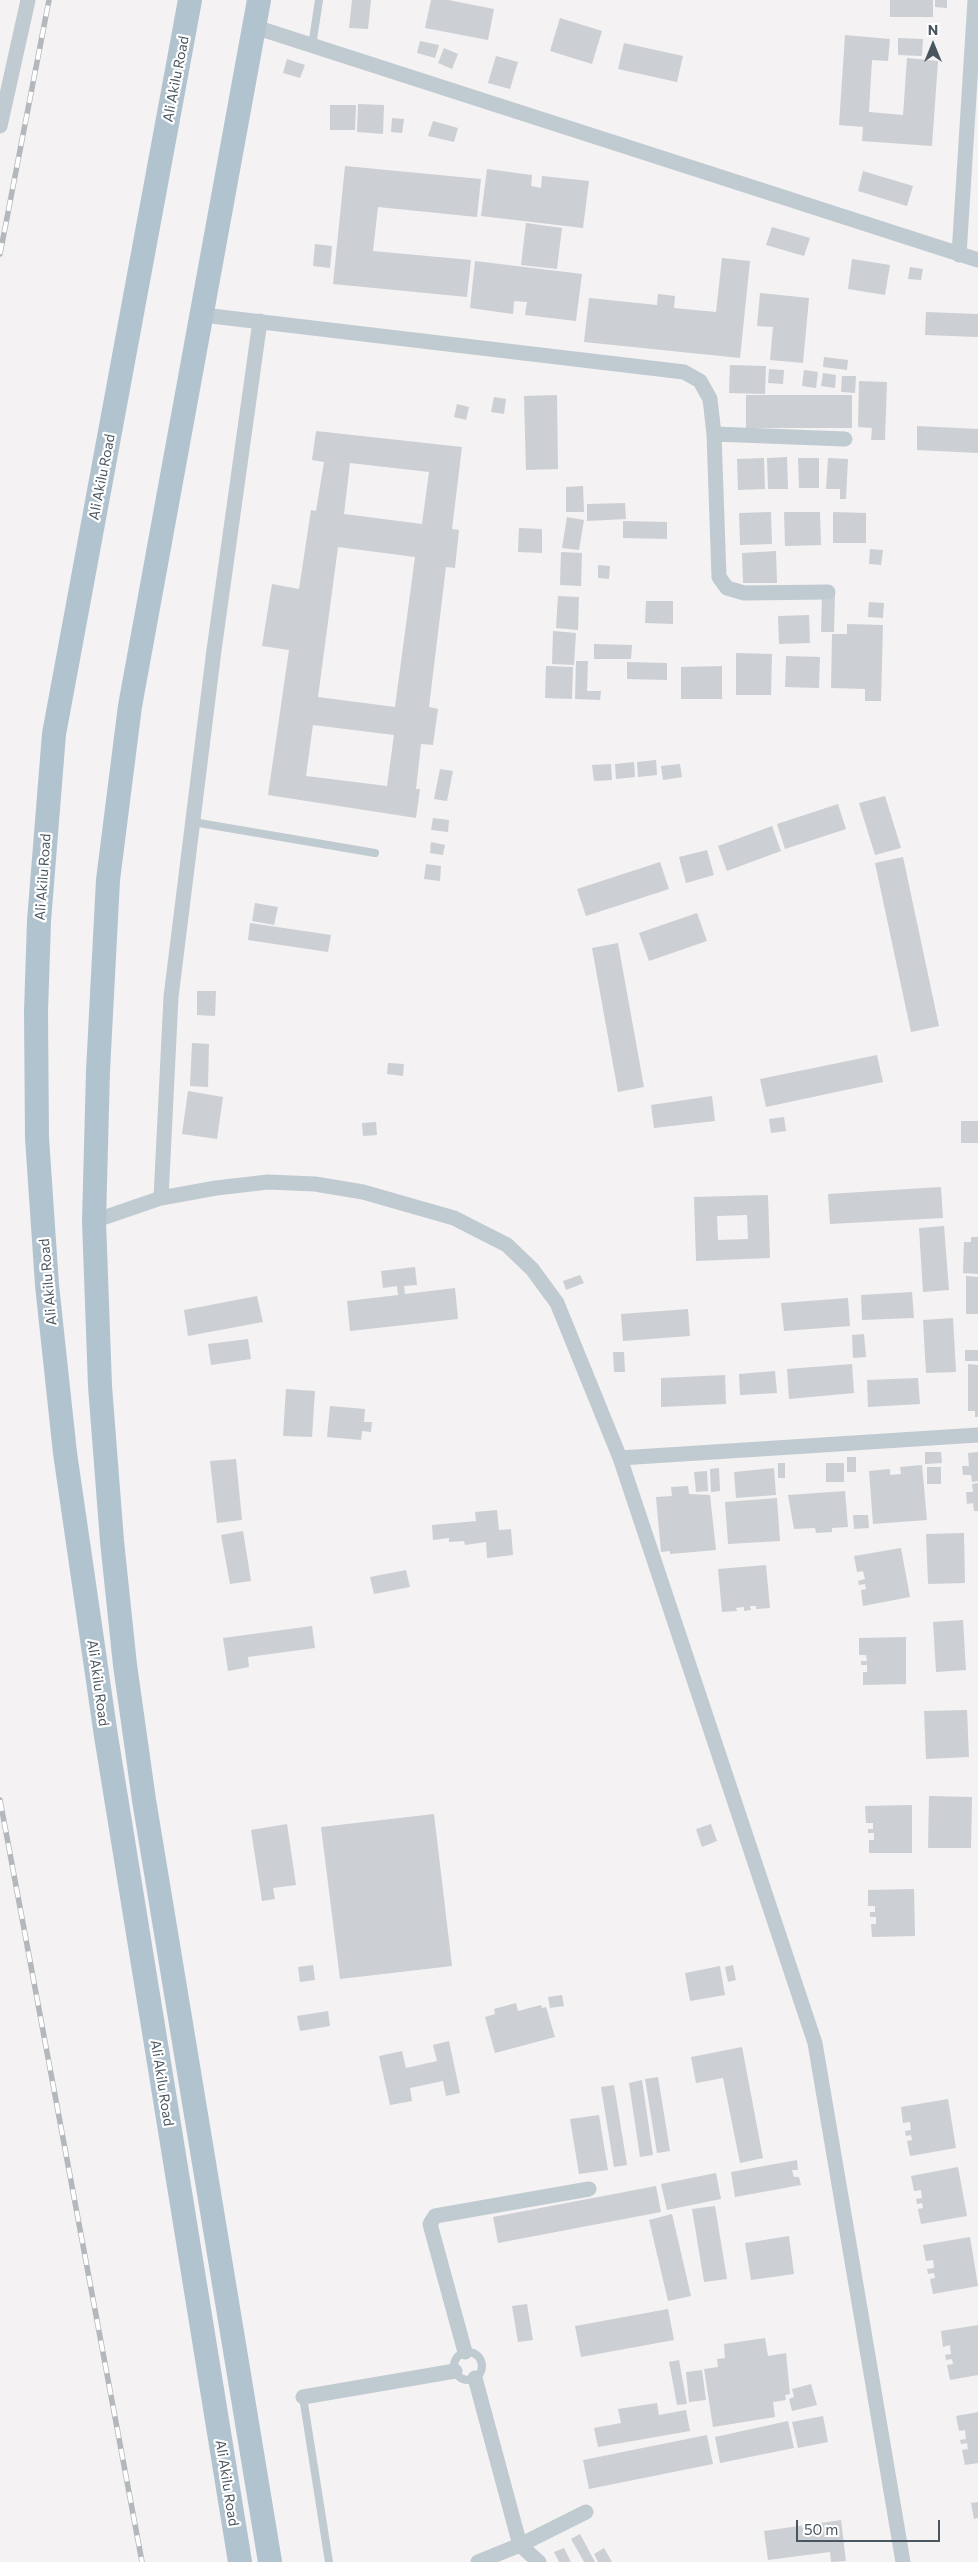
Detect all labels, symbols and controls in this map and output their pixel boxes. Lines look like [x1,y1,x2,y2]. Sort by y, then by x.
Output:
north arrow [908,20,958,70]
text: N [928,21,938,38]
street label: Ali Akilu Road [159,35,193,123]
street label: Ali Akilu Road [85,433,119,521]
street label: Ali Akilu Road [32,833,54,921]
street label: Ali Akilu Road [36,1238,60,1326]
street label: Ali Akilu Road [84,1639,112,1727]
street label: Ali Akilu Road [147,2039,177,2127]
street label: Ali Akilu Road [212,2439,242,2527]
scale bar [798,2510,942,2542]
text: 50 m [804,2520,838,2538]

